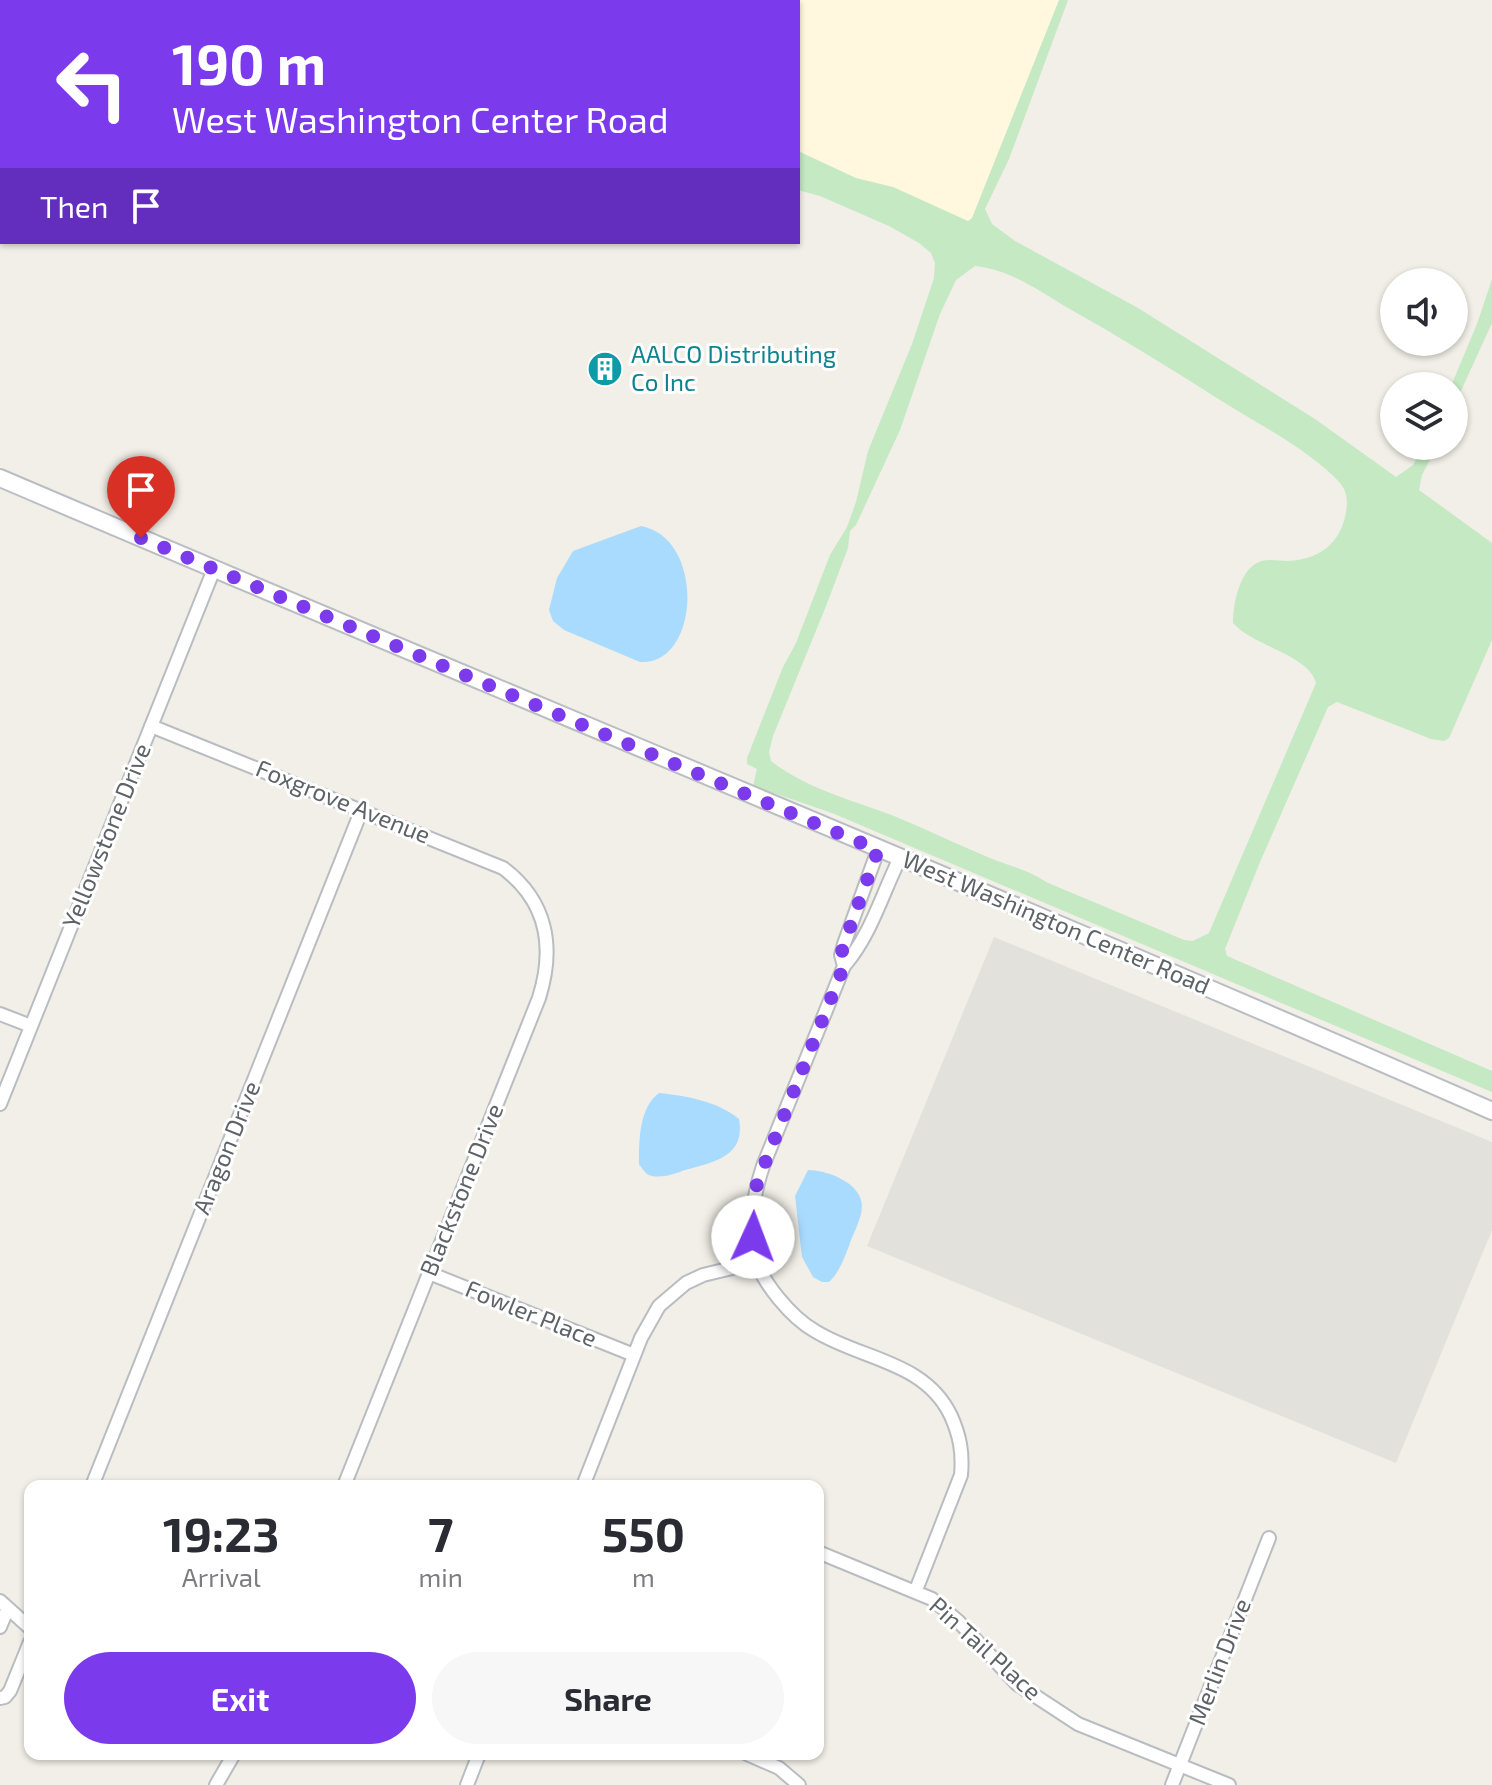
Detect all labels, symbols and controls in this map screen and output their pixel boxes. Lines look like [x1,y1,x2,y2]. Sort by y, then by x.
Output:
text: 190 m [172,29,326,96]
icon: left [40,32,144,136]
text: West Washington Center Road [172,97,669,140]
icon: arrive [124,184,168,228]
text: Then [40,188,108,224]
map controls [1380,268,1468,460]
button: sound [1380,268,1468,356]
place label: AALCO Distributing Co Inc [631,339,836,396]
building icon: AALCO Distributing Co Inc [586,350,624,388]
button: layers [1380,372,1468,460]
pin [107,456,175,538]
icon: arrive [119,468,163,512]
street label: Yellowstone Drive [55,739,156,932]
street label: Foxgrove Avenue [252,752,435,849]
street label: West Washington Center Road [899,844,1215,1000]
street label: Aragon Drive [186,1077,265,1218]
street label: Blackstone Drive [413,1099,508,1280]
position arrow [711,1195,795,1279]
street label: Fowler Place [462,1273,602,1352]
text: 19:23 [163,1504,279,1562]
text: 7 [428,1504,453,1562]
text: 550 [602,1504,685,1562]
text: Arrival [182,1561,261,1592]
text: min [418,1561,463,1592]
text: m [632,1561,655,1592]
street label: Pin Tail Place [924,1590,1048,1706]
street label: Merlin Drive [1181,1594,1256,1729]
button: Exit [64,1652,416,1744]
button: Share [432,1652,784,1744]

